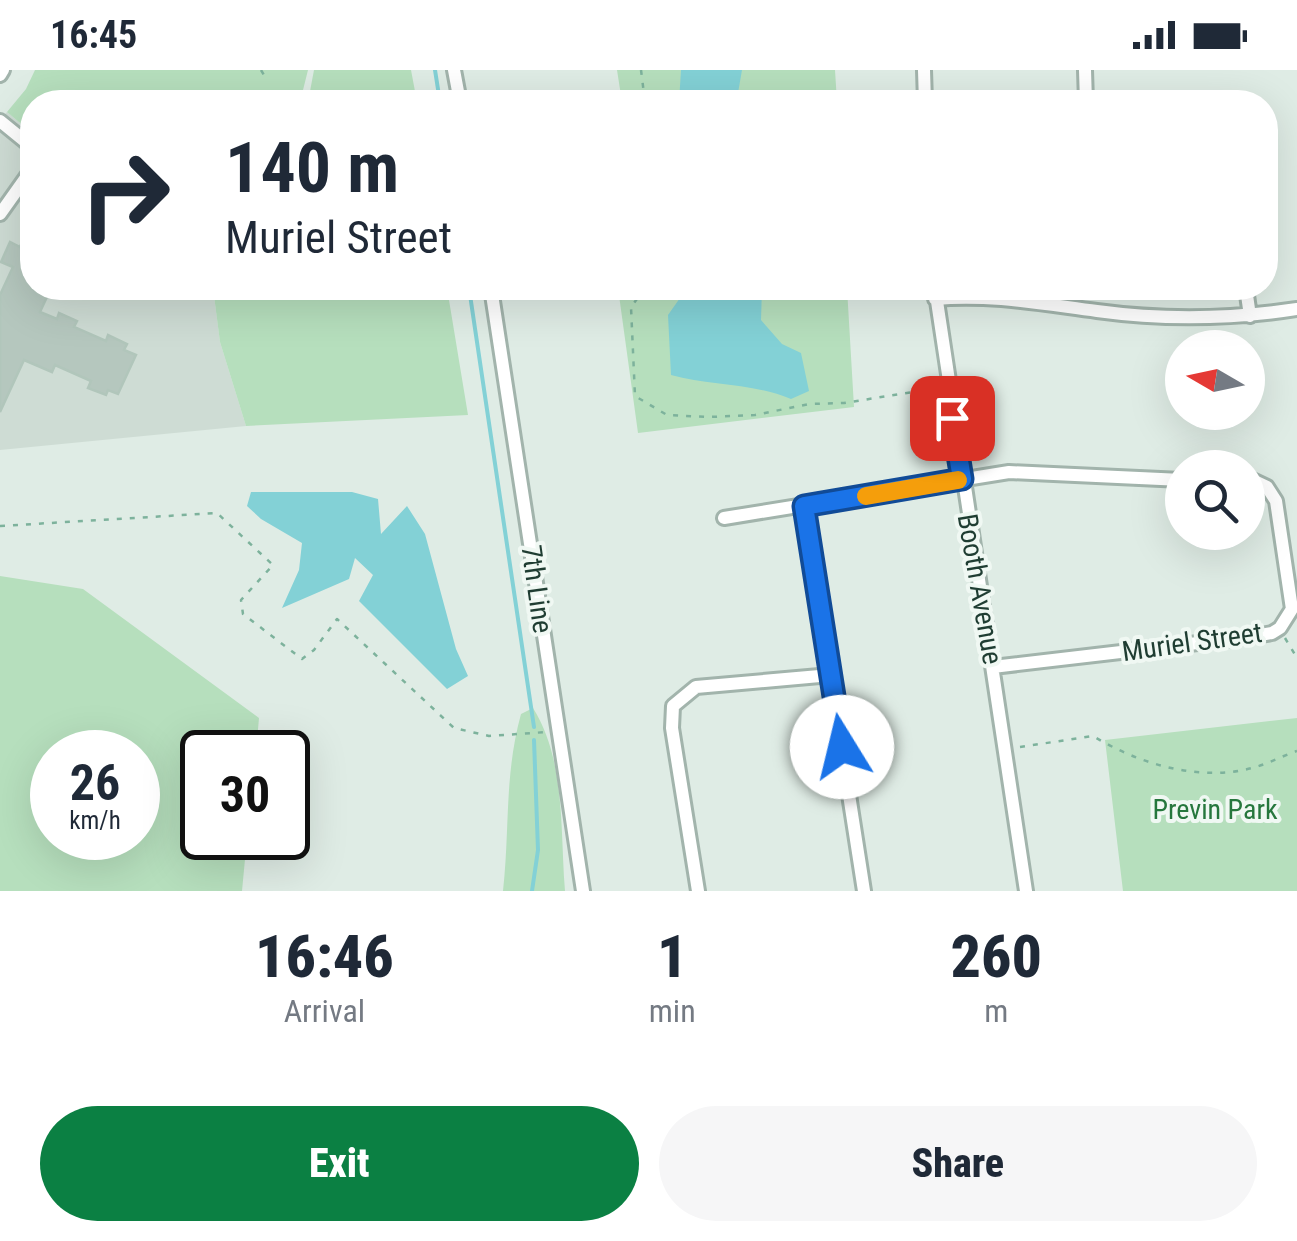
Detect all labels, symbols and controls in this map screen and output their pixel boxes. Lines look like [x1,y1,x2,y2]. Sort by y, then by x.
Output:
text: 16:45 [50,13,137,57]
text: 140 m [225,127,399,209]
icon: right [60,130,190,260]
text: Muriel Street [225,211,452,264]
north arrow [1165,330,1265,430]
map controls [1165,330,1265,550]
pin [910,376,995,461]
icon: arrive [925,391,980,446]
button: search [1165,450,1265,550]
street label: Booth Avenue [951,511,1009,667]
street label: 7th Line [515,543,559,635]
street label: Muriel Street [1120,616,1264,668]
position arrow [790,695,894,799]
speed limit sign: 30 [180,730,310,860]
text: 26 [70,754,120,812]
park label: Previn Park [1152,793,1278,826]
text: km/h [69,806,121,835]
text: 16:46 [255,921,394,992]
text: 1 [657,921,687,992]
text: 260 [951,921,1042,992]
text: Arrival [284,992,365,1030]
text: min [649,992,696,1030]
text: m [984,992,1008,1030]
button: Exit [40,1106,639,1221]
button: Share [659,1106,1257,1221]

